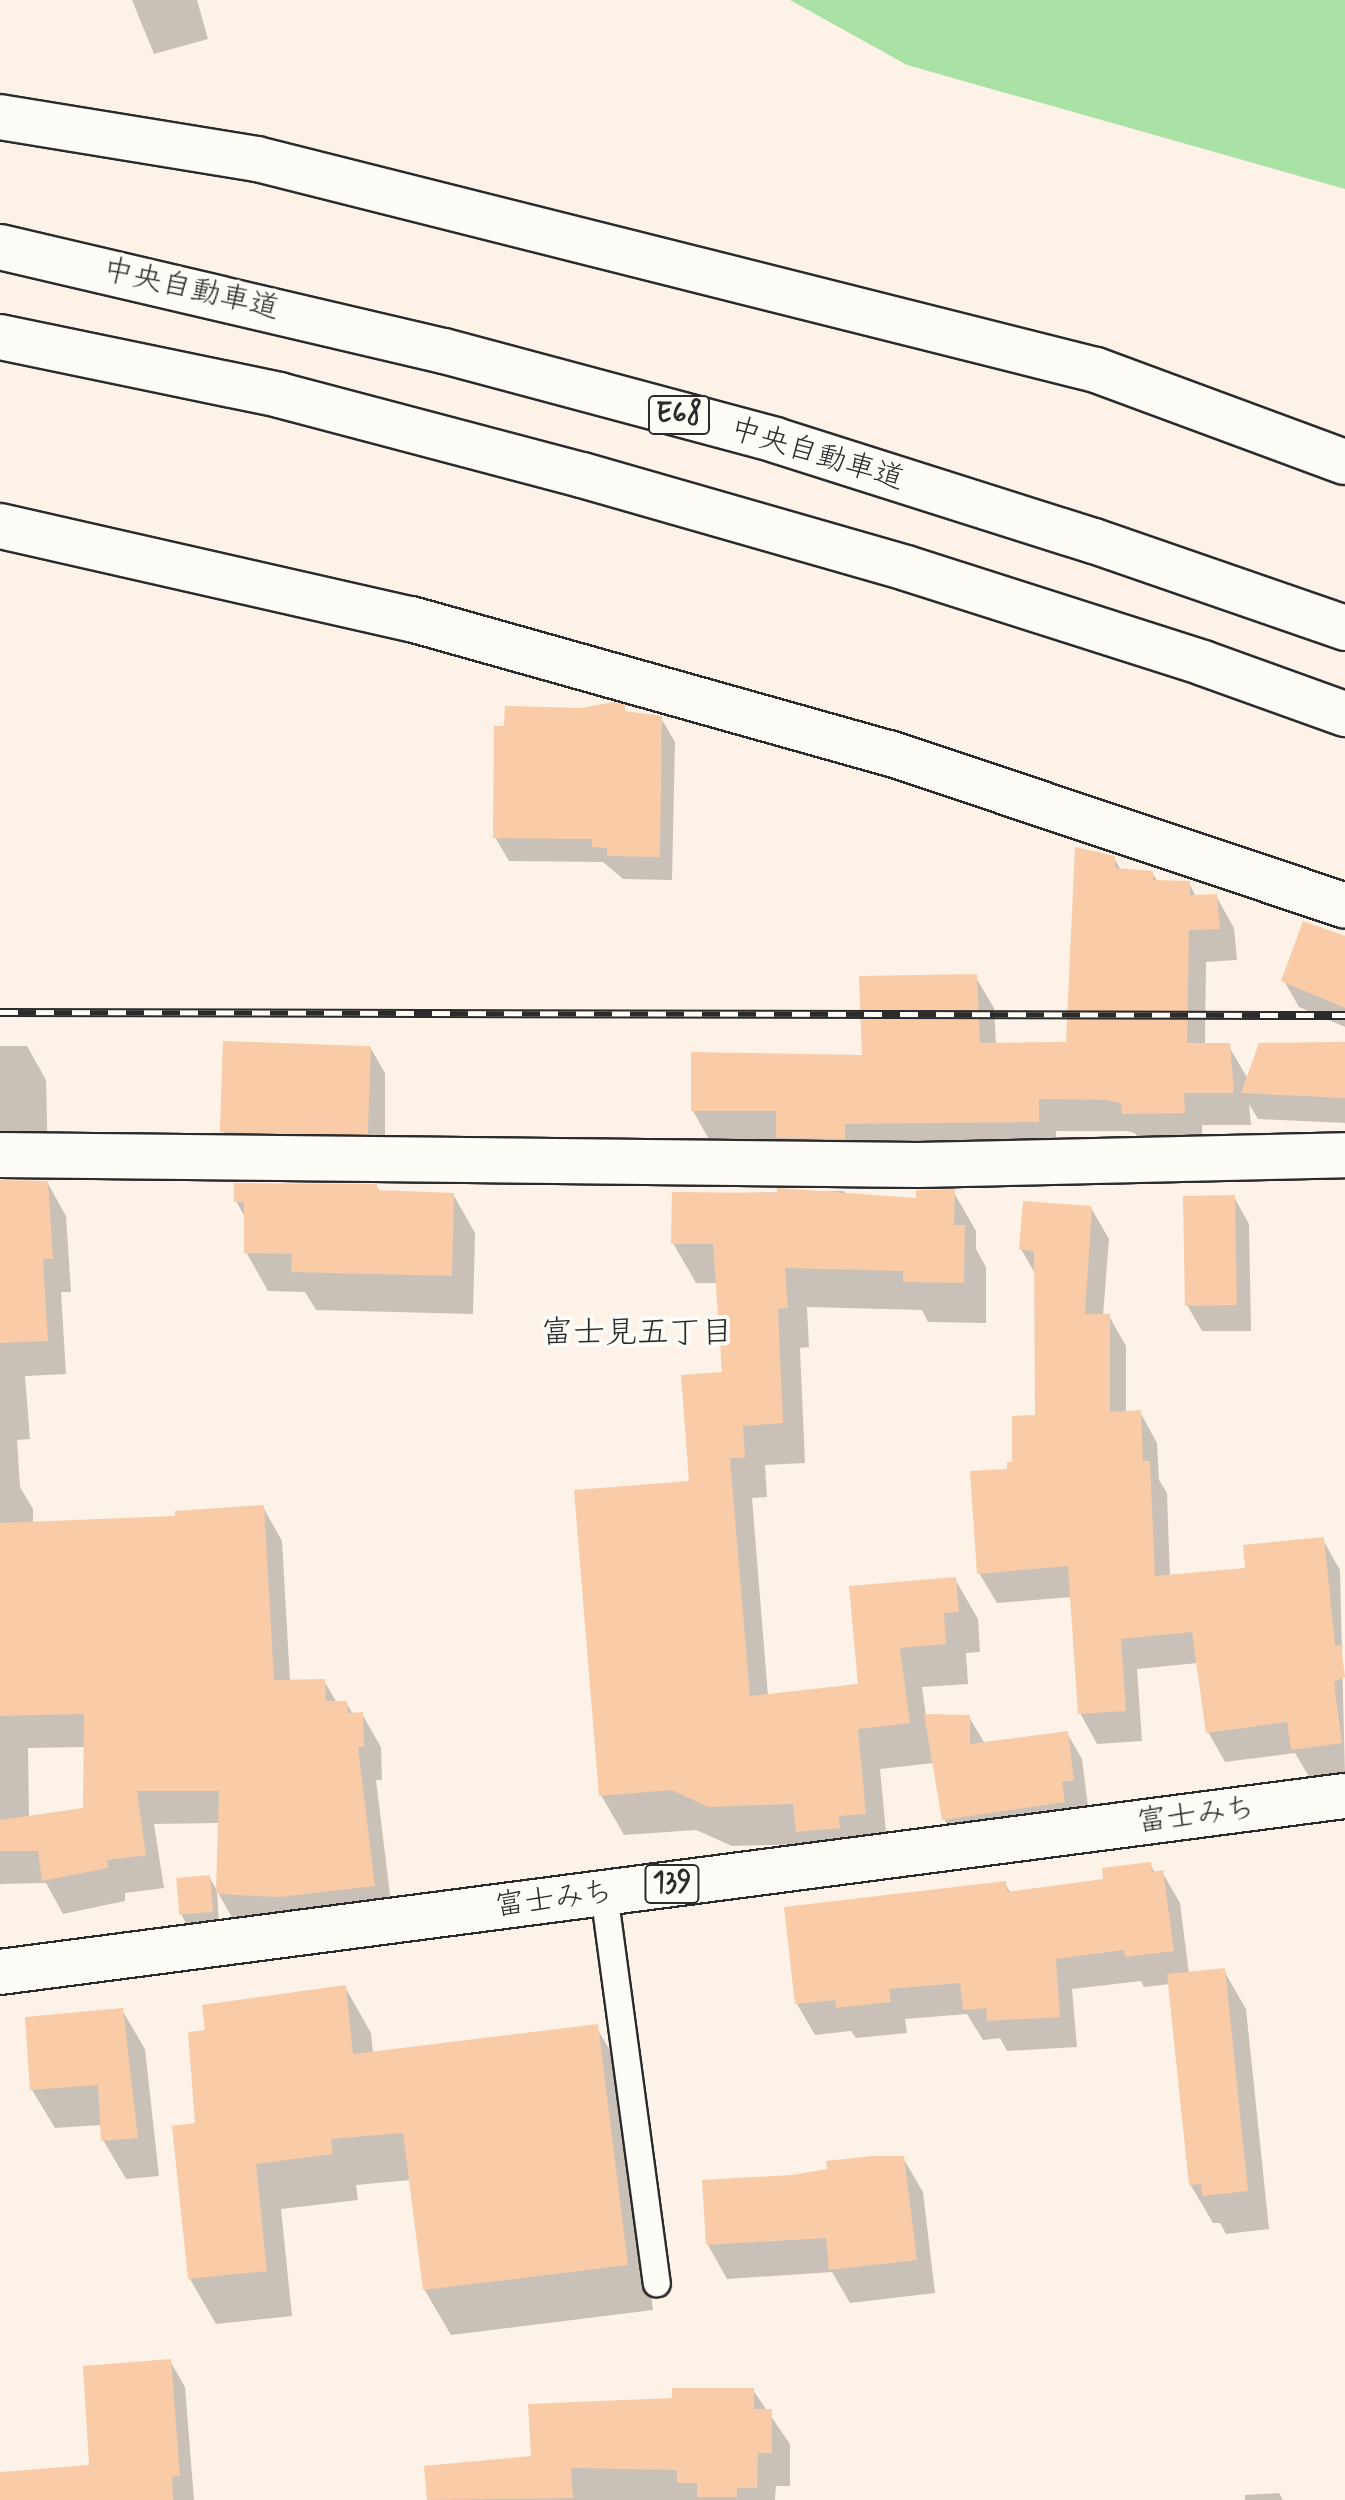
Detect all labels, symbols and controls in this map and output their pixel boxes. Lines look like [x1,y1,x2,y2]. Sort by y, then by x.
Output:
street label: 中央自動車道 [99,252,283,328]
road number: E68 [647,391,711,439]
street label: 中央自動車道 [726,411,908,499]
district label: 富士見五丁目 [541,1314,733,1352]
street label: 富士みち [1134,1791,1258,1841]
road number: 139 [644,1860,700,1908]
street label: 富士みち [492,1875,616,1925]

